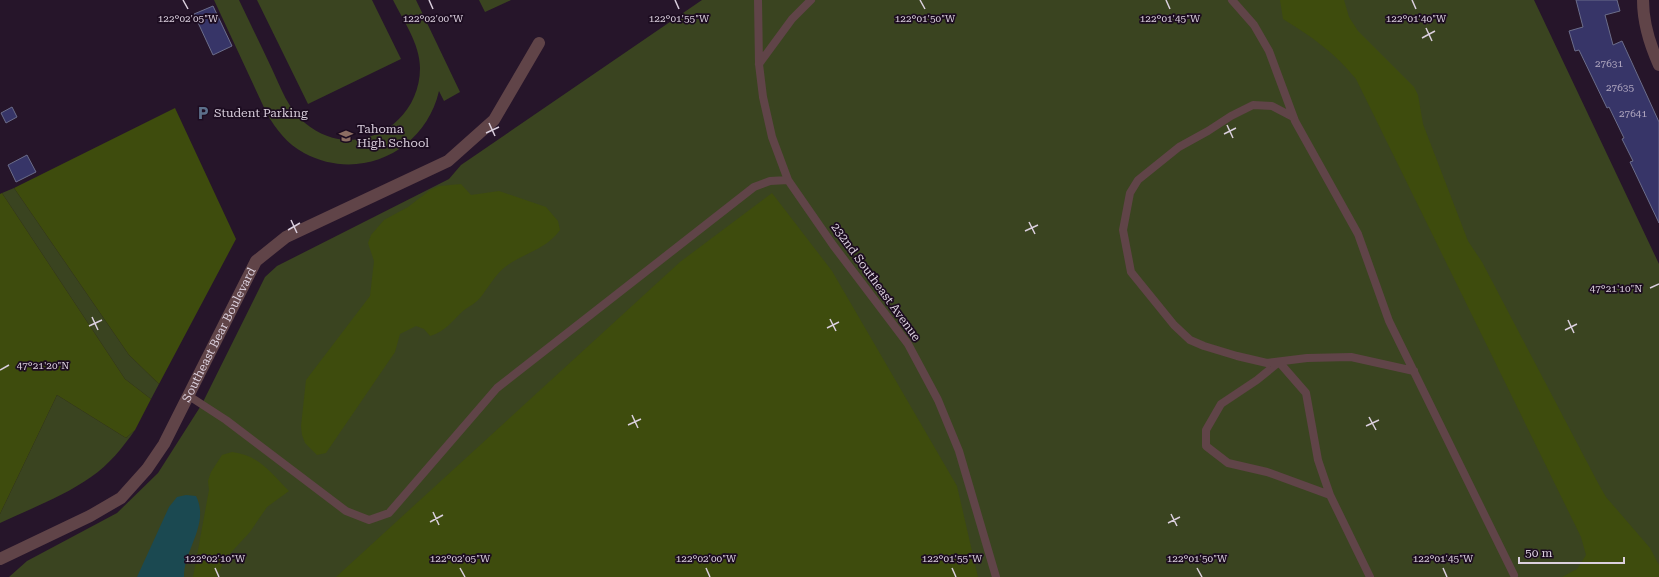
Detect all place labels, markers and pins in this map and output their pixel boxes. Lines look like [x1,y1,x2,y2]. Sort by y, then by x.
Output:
parking icon: Student Parking [195,105,211,121]
place label: Student Parking [214,106,308,120]
place label: Tahoma High School [357,122,429,150]
school or university icon: Tahoma High School [338,128,354,144]

